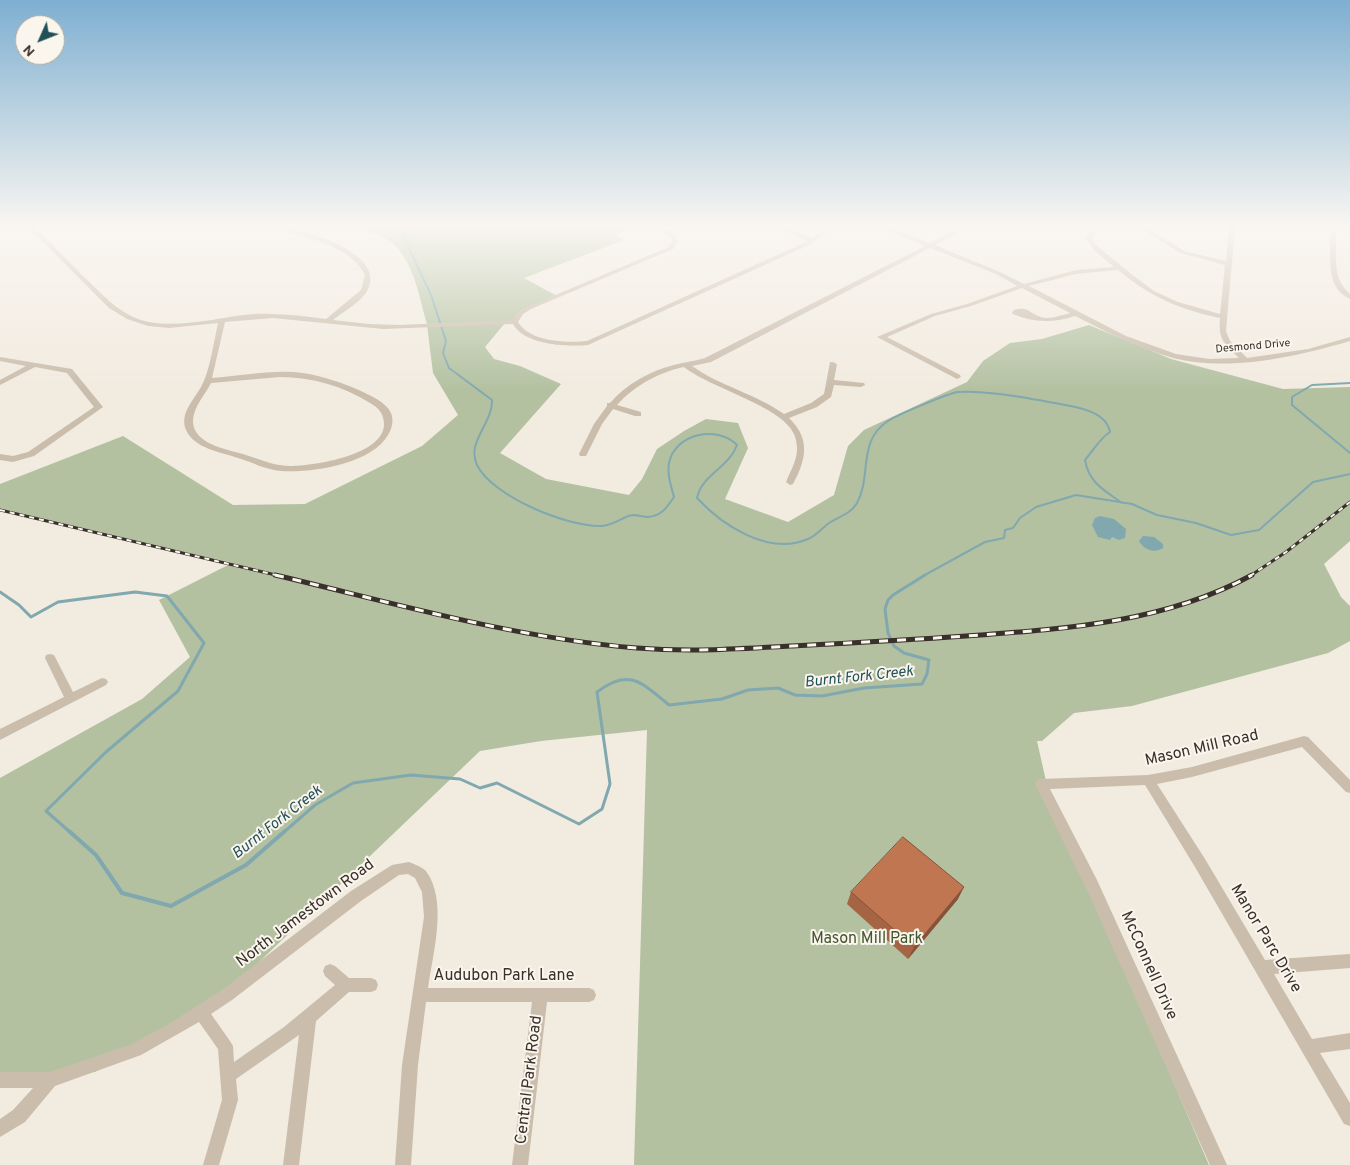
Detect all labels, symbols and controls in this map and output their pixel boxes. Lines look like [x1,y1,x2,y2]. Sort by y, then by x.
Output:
north arrow [15,15,65,65]
text: N [20,41,39,60]
street label: Desmond Drive [1215,337,1291,357]
water label: Burnt Fork Creek [804,663,914,693]
street label: Mason Mill Road [1143,727,1261,771]
water label: Burnt Fork Creek [229,782,327,864]
street label: North Jamestown Road [233,856,379,972]
street label: Manor Parc Drive [1225,881,1305,997]
street label: McConnell Drive [1115,909,1181,1023]
park label: Mason Mill Park [811,930,923,950]
street label: Audubon Park Lane [434,967,574,987]
street label: Central Park Road [513,1015,547,1145]

